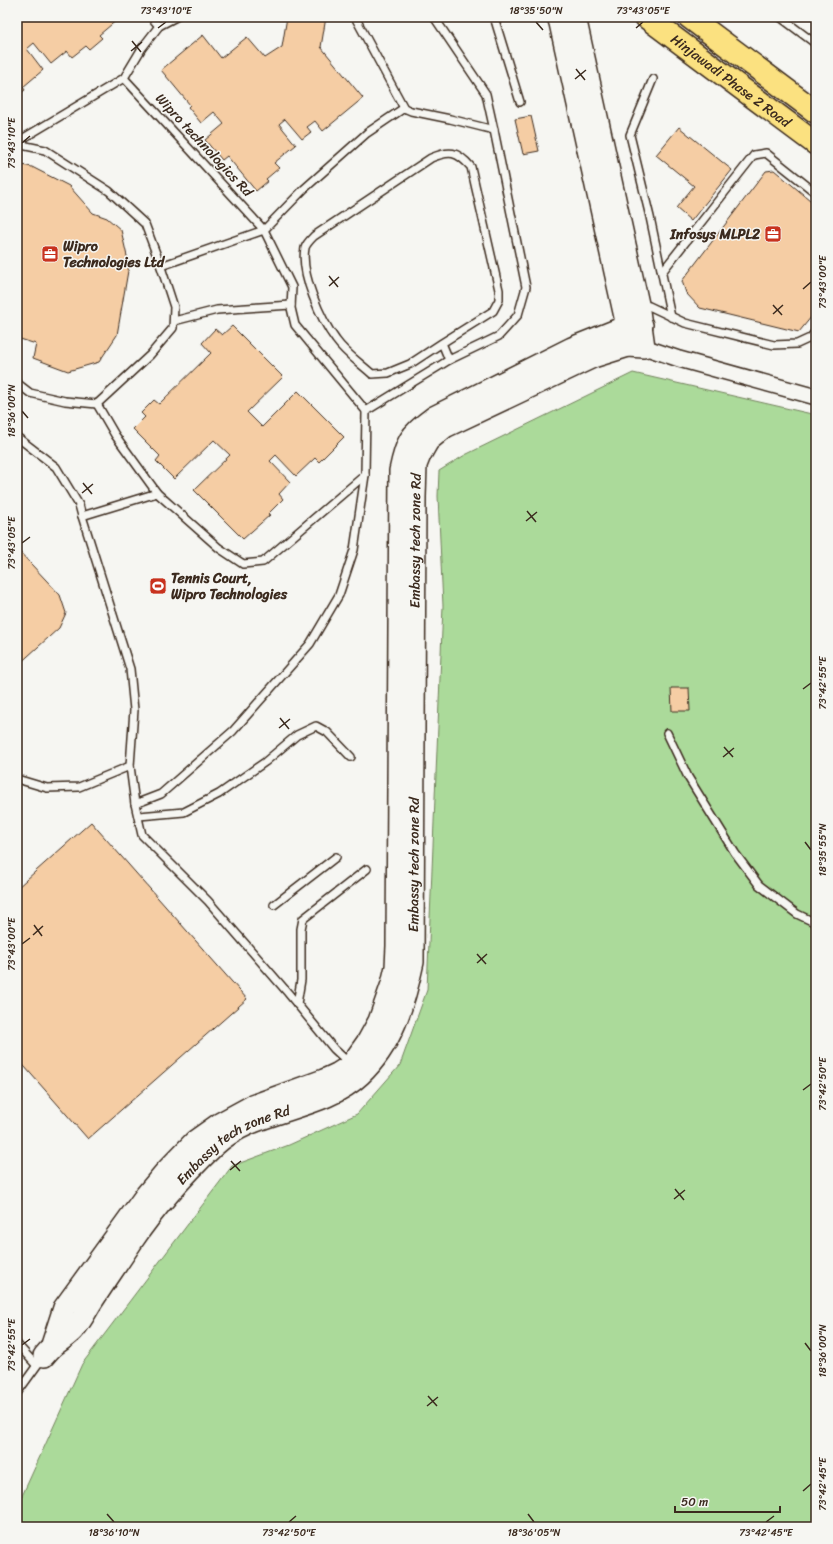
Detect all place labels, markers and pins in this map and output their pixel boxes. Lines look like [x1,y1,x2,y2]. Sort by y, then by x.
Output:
place label: Infosys MLPL2 [669,222,761,247]
office icon: Infosys MLPL2 [763,224,783,244]
place label: Wipro Technologies Ltd [63,234,166,275]
office icon: Wipro Technologies Ltd [40,244,60,264]
place label: Tennis Court, Wipro Technologies [171,566,288,607]
sports icon: Tennis Court, Wipro Technologies [148,576,168,596]

